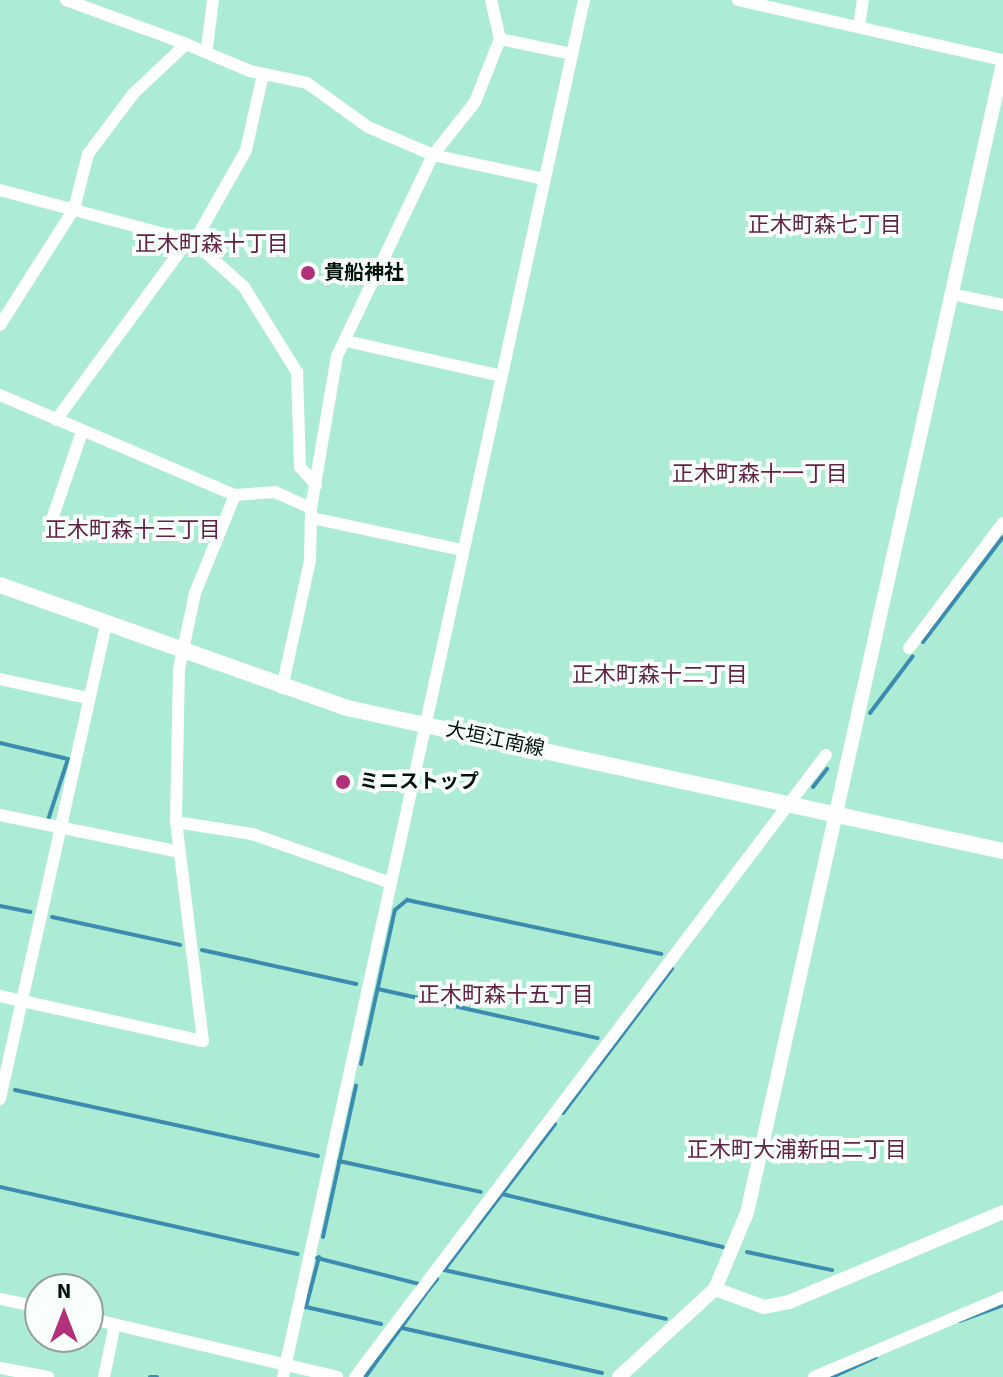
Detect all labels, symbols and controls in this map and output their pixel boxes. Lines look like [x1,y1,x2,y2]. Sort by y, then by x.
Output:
district label: 正木町森七丁目 [748,213,902,239]
district label: 正木町森十丁目 [135,232,289,258]
place label: 貴船神社 [324,261,404,285]
marker: 貴船神社 [299,264,317,282]
district label: 正木町森十一丁目 [672,462,848,488]
district label: 正木町森十三丁目 [45,518,221,544]
district label: 正木町森十二丁目 [572,663,748,689]
street label: 大垣江南線 [444,718,546,762]
place label: ミニストップ [359,770,479,794]
marker: ミニストップ [334,773,352,791]
district label: 正木町森十五丁目 [418,983,594,1009]
district label: 正木町大浦新田二丁目 [687,1138,907,1164]
north arrow [24,1273,104,1353]
text: N [57,1275,71,1307]

